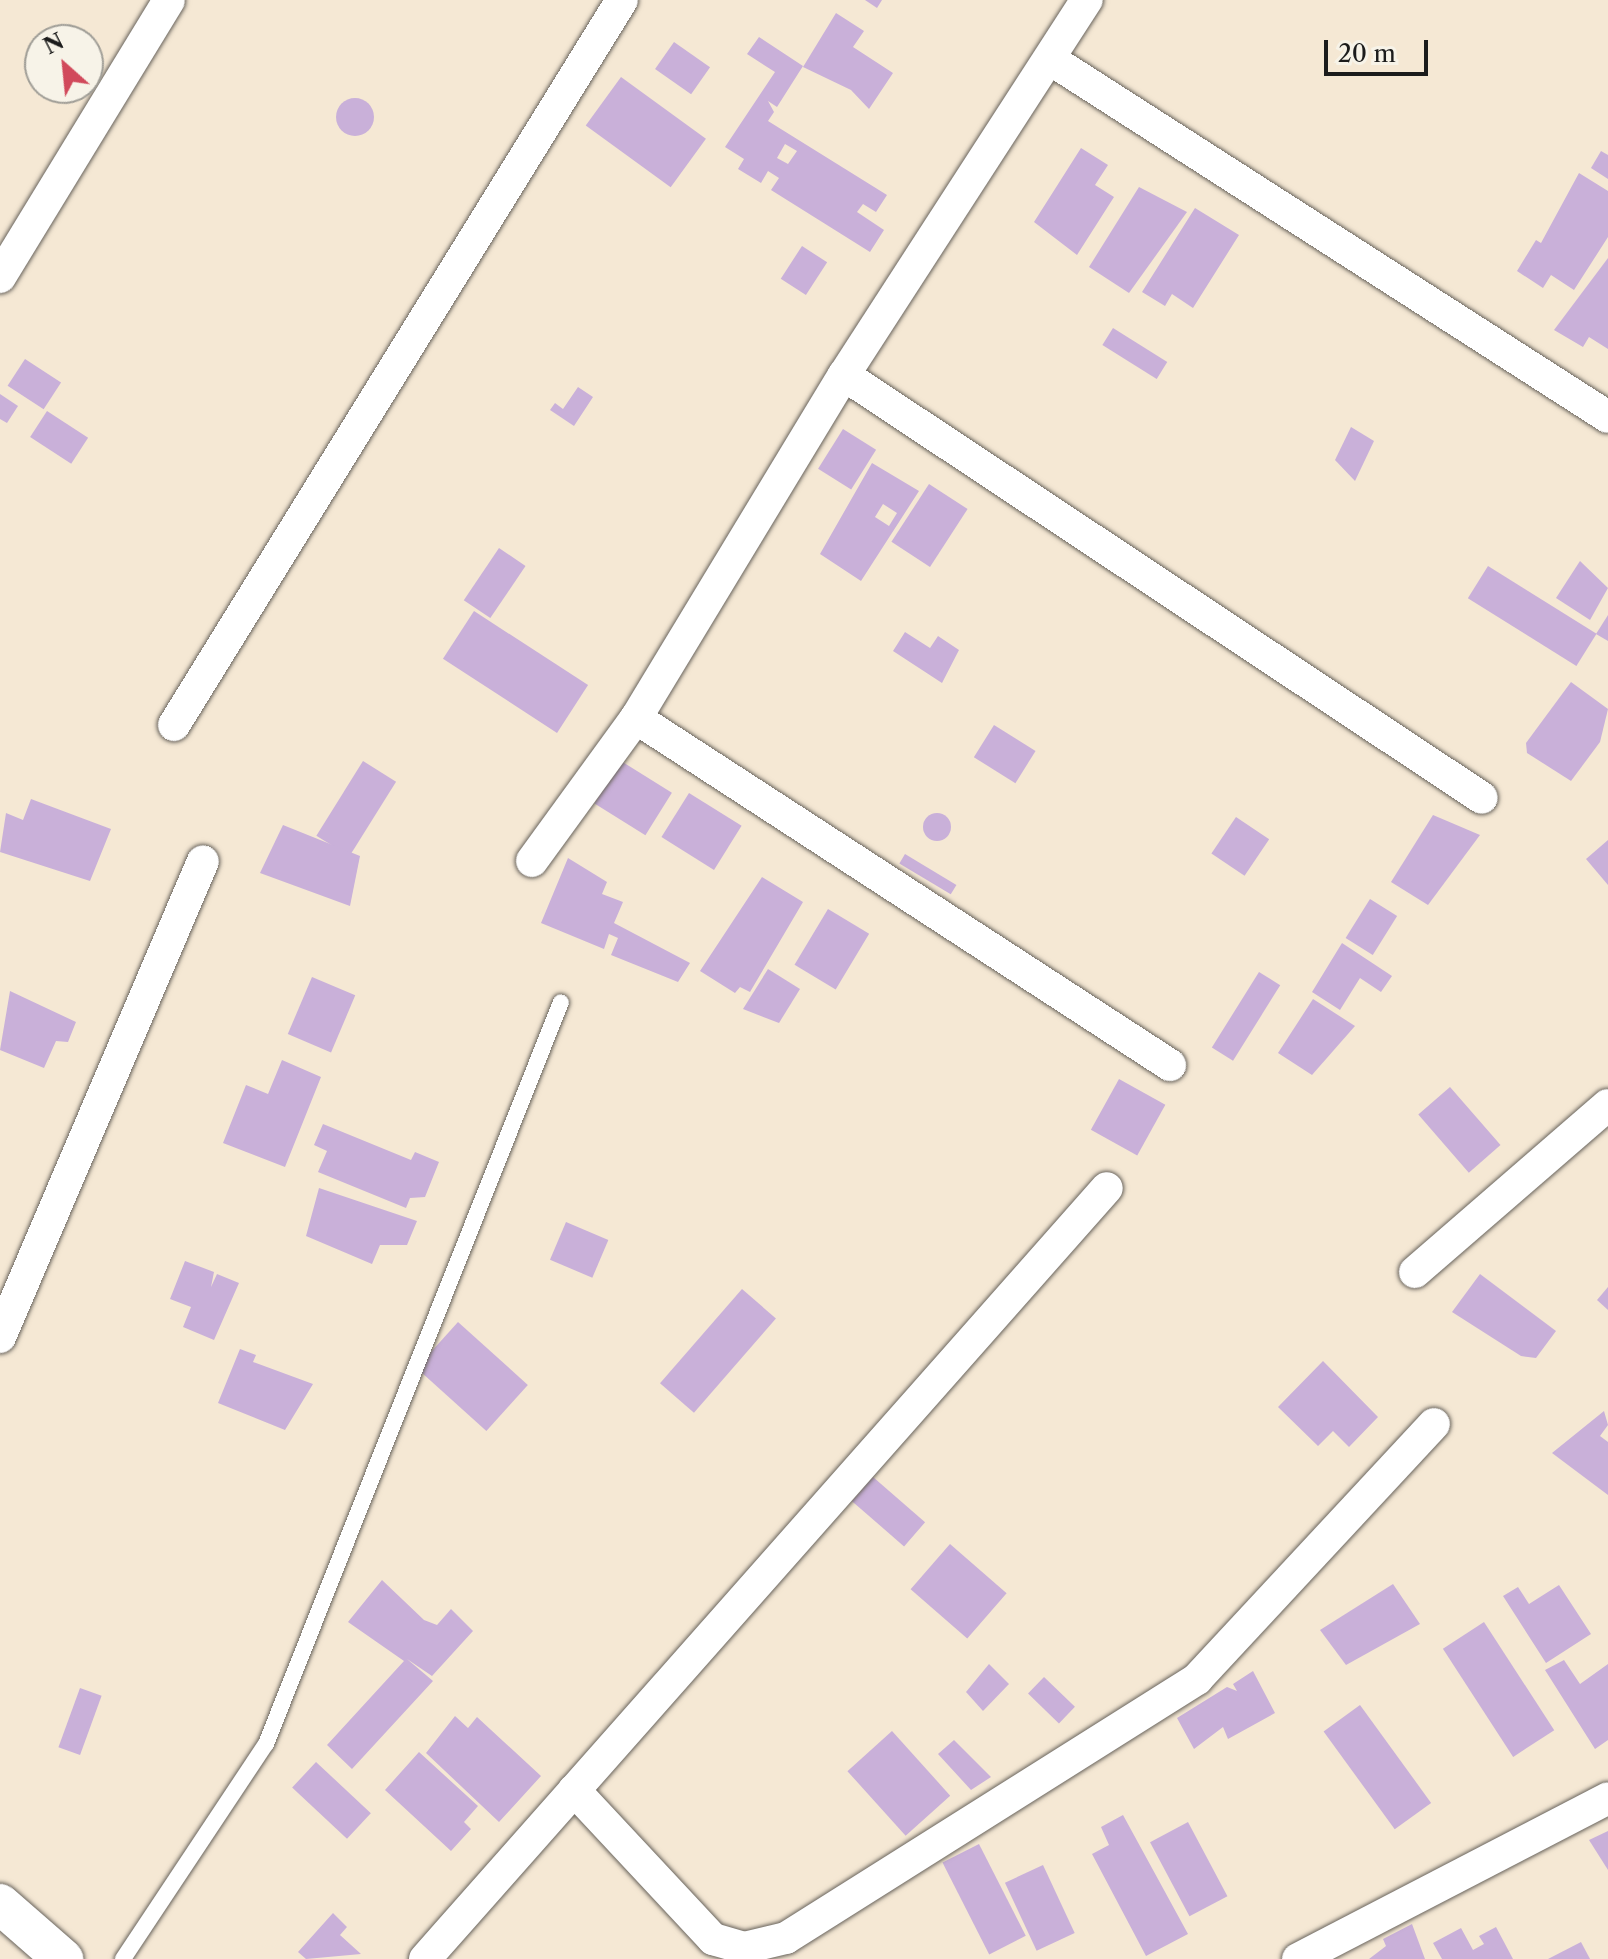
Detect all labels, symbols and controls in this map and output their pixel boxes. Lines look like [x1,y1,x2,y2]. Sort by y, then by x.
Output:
north arrow [24,24,104,104]
scale bar [1328,24,1432,74]
text: N [39,28,68,60]
text: 20 m [1338,39,1396,68]

